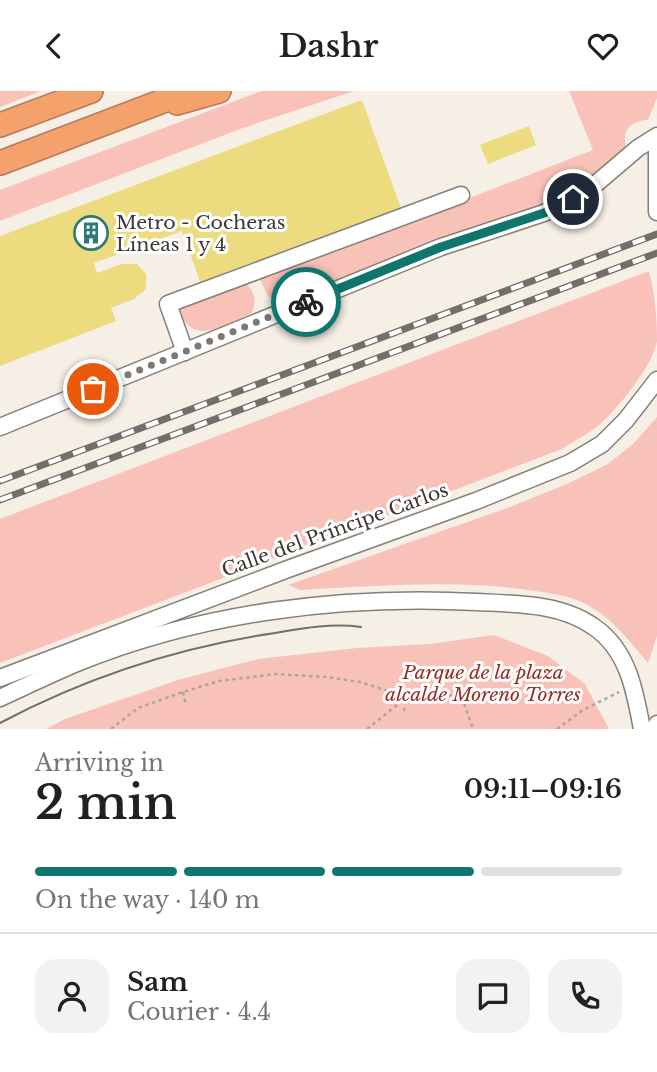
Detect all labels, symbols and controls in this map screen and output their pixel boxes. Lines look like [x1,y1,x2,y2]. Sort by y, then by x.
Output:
text: Dashr [278,26,379,66]
icon: back [35,27,73,65]
icon: heart [584,27,622,65]
pin [543,169,603,229]
icon: home [554,180,592,218]
place label: Metro - Cocheras Líneas 1 y 4 [116,211,285,256]
building icon: Metro - Cocheras Líneas 1 y 4 [72,214,110,252]
courier [271,267,341,337]
icon: bike [287,283,325,321]
pin [63,359,123,419]
icon: bag [74,370,112,408]
street label: Calle del Príncipe Carlos [219,478,451,582]
park label: Parque de la plaza alcalde Moreno Torres [385,661,581,706]
text: Arriving in [35,749,164,777]
text: 09:11–09:16 [464,773,622,805]
text: 2 min [35,774,177,831]
text: On the way · 140 m [35,886,260,914]
button: person [35,959,109,1033]
button: chat [456,959,530,1033]
button: phone [548,959,622,1033]
text: Sam [127,966,188,998]
text: Courier · 4.4 [127,998,271,1026]

